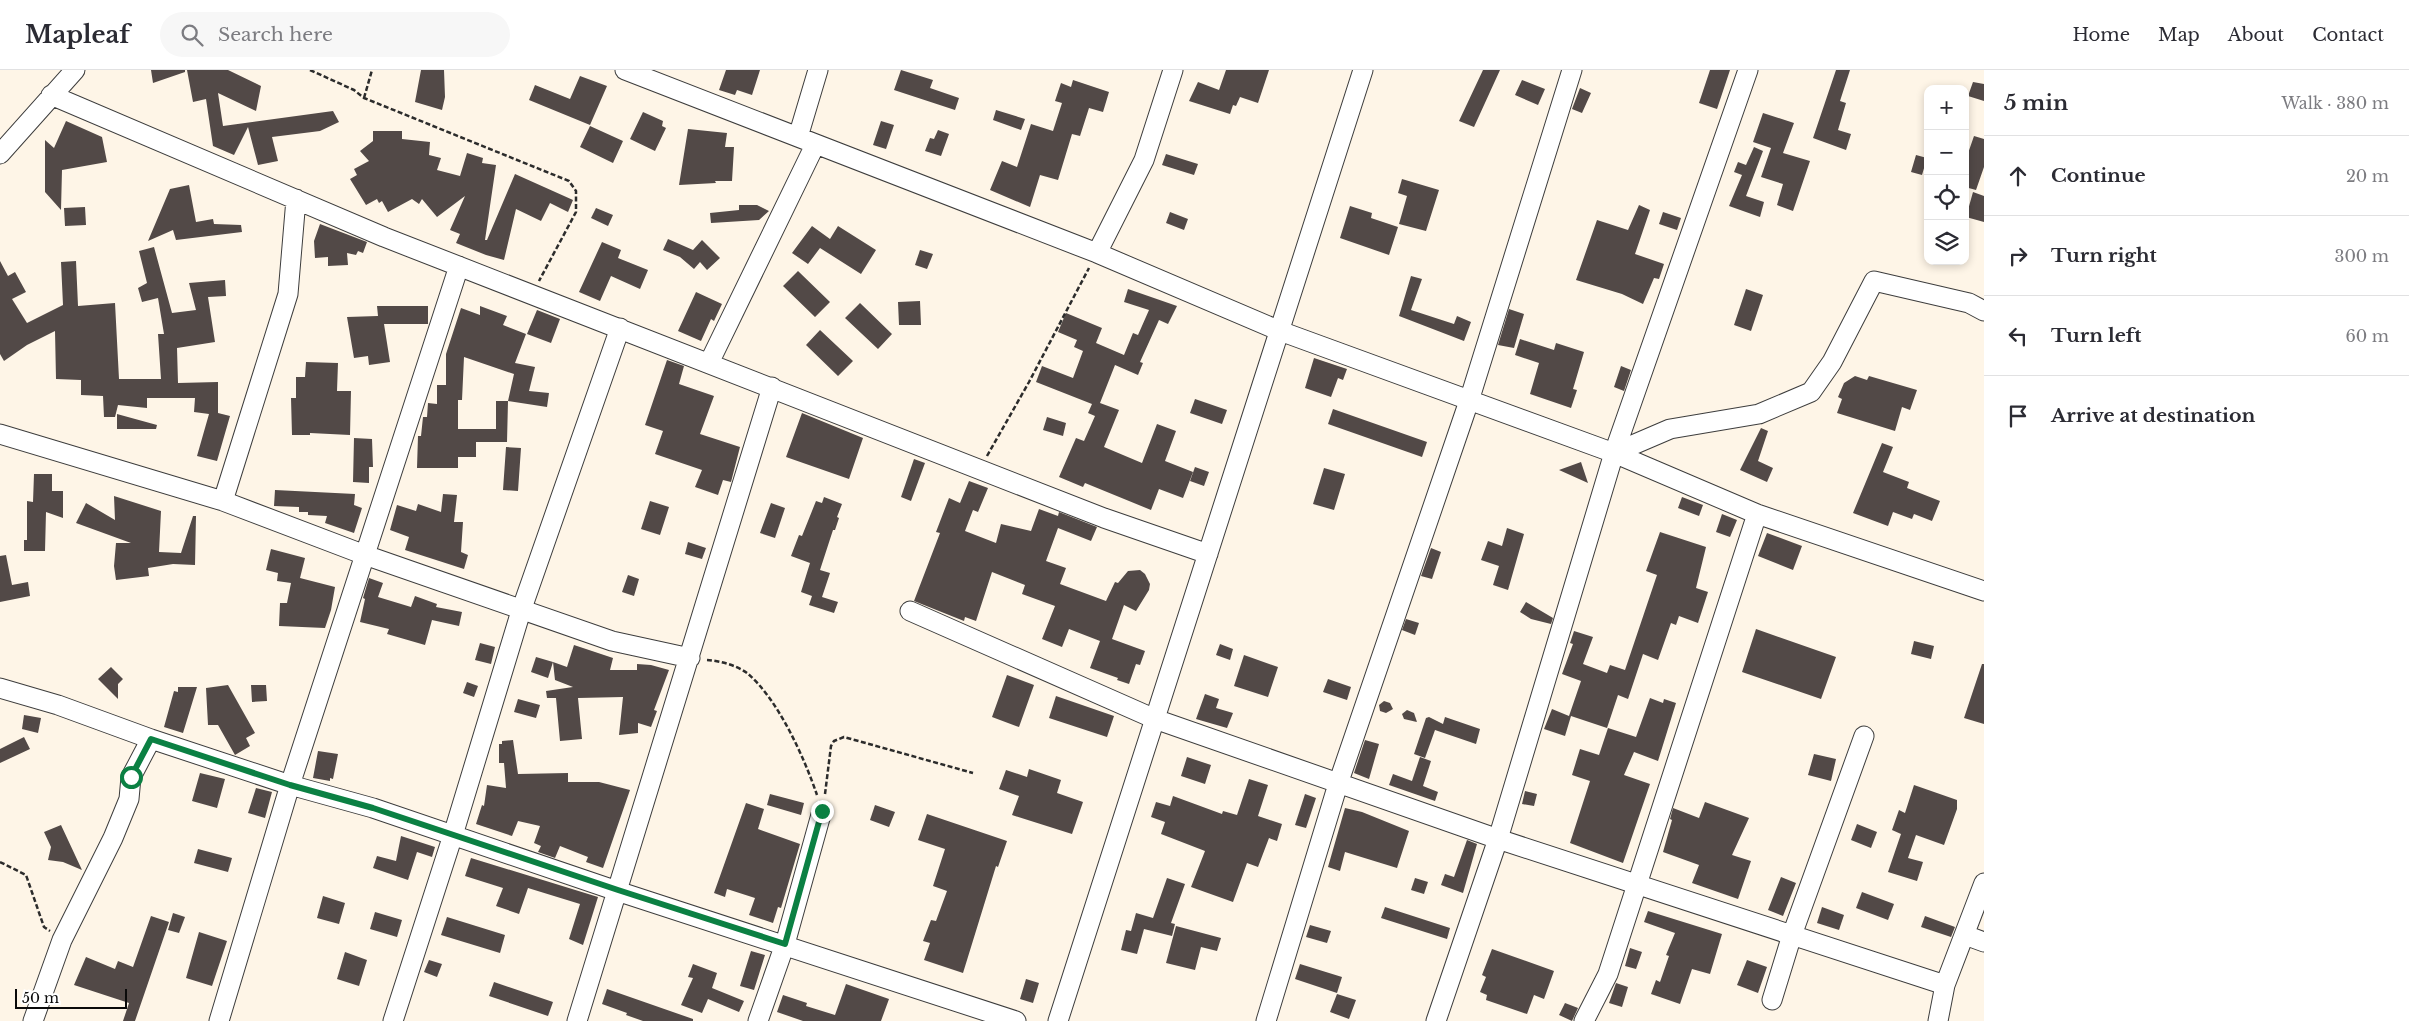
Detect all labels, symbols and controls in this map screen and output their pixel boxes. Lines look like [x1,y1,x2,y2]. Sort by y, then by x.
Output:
search box [160,12,510,57]
text: Mapleaf [25,20,130,49]
icon: search [178,21,206,49]
text: Search here [218,23,333,46]
text: Home [2072,24,2130,46]
text: Map [2158,24,2200,46]
text: About [2228,24,2284,46]
text: Contact [2312,24,2384,46]
map controls [1924,85,1969,265]
button: + [1924,85,1969,130]
text: 5 min [2004,90,2068,116]
text: Walk · 380 m [2281,93,2389,113]
button: − [1924,130,1969,175]
icon: ahead [2004,162,2032,190]
text: Continue [2051,164,2146,187]
text: 20 m [2346,166,2389,186]
button: locate [1924,175,1969,220]
button: layers [1924,220,1969,265]
icon: right [2004,242,2032,270]
text: Turn right [2051,244,2157,267]
text: 300 m [2335,246,2389,266]
icon: left [2004,322,2032,350]
text: Turn left [2051,324,2142,347]
text: 60 m [2346,326,2389,346]
icon: arrive [2004,402,2032,430]
text: Arrive at destination [2051,404,2255,427]
route start [120,766,143,789]
route end [811,800,834,823]
scale bar [15,986,128,1009]
text: 50 m [22,989,59,1007]

